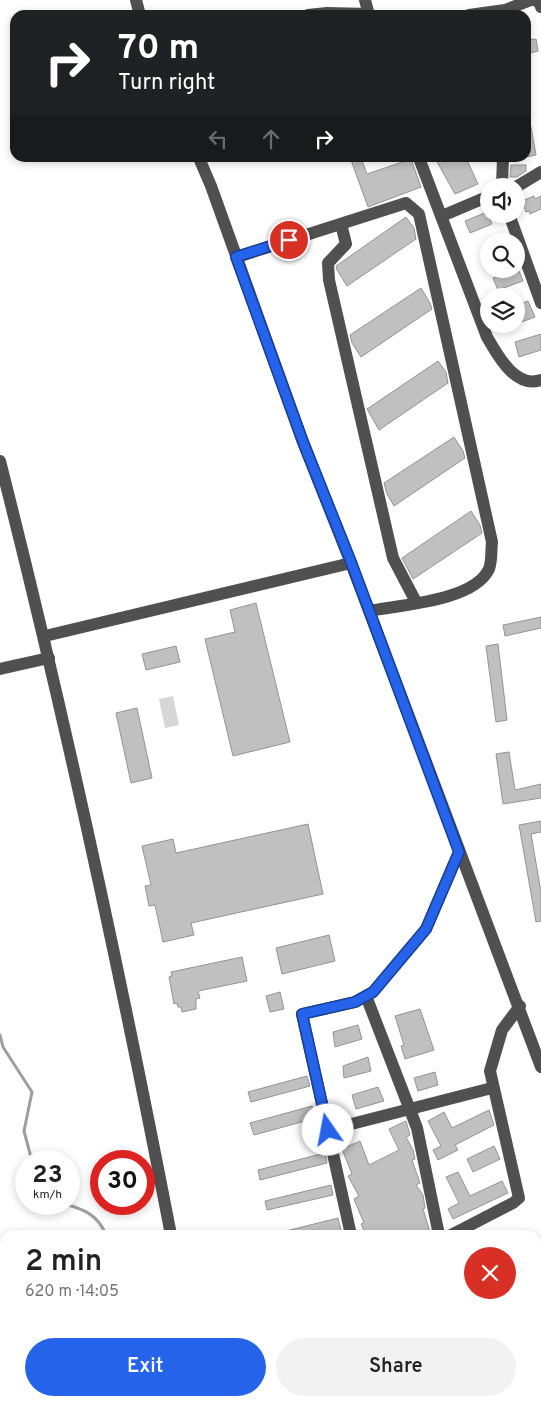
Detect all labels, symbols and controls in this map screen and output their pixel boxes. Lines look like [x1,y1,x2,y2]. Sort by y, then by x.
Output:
text: 70 m [118,27,199,71]
icon: right [35,30,100,95]
text: Turn right [118,70,215,97]
icon: left [204,125,232,153]
icon: ahead [257,125,285,153]
icon: right [310,125,338,153]
map controls [480,178,525,333]
button: sound [480,178,525,223]
pin [268,219,310,261]
icon: arrive [275,226,303,254]
button: search [480,233,525,278]
button: layers [480,288,525,333]
position arrow [301,1103,353,1155]
speed limit sign: 30 [90,1150,155,1215]
text: 23 [32,1160,63,1192]
text: km/h [33,1187,62,1203]
text: 2 min [25,1244,102,1281]
button: close [464,1247,516,1299]
text: 620 m · 14:05 [25,1282,119,1302]
button: Exit [25,1338,266,1396]
button: Share [276,1338,516,1396]

